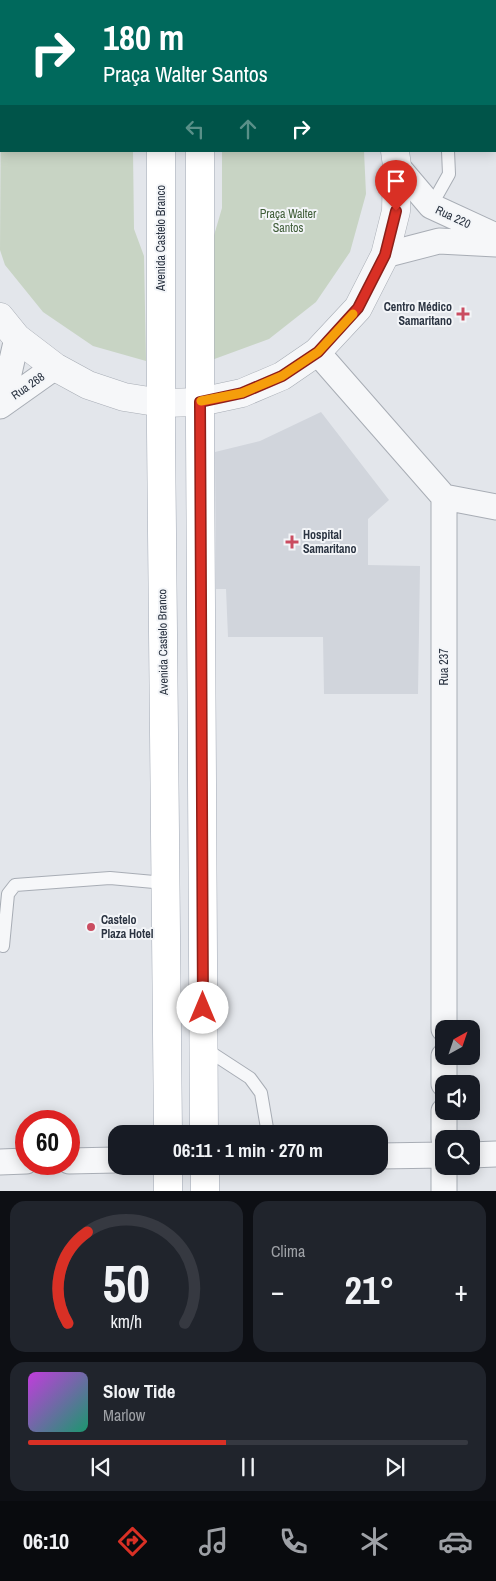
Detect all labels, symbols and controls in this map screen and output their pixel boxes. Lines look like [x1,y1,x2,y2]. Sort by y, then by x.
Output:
text: 180 m [103,14,184,61]
icon: right [20,20,85,85]
text: Praça Walter Santos [103,59,268,89]
icon: left [181,115,209,143]
icon: ahead [234,115,262,143]
icon: right [287,115,315,143]
pin [375,160,417,211]
icon: arrive [382,167,410,195]
street label: Avenida Castelo Branco [153,185,169,292]
street label: Rua 220 [433,202,473,232]
park label: Praça Walter Santos [260,206,317,236]
place label: Centro Médico Samaritano [384,299,452,329]
marker: Centro Médico Samaritano [456,307,470,321]
street label: Rua 268 [8,369,48,403]
place label: Hospital Samaritano [303,527,357,557]
marker: Hospital Samaritano [285,535,299,549]
street label: Avenida Castelo Branco [154,589,172,696]
street label: Rua 237 [436,648,452,686]
place label: Castelo Plaza Hotel [101,912,154,942]
marker: Castelo Plaza Hotel [85,921,97,933]
position arrow [176,981,228,1033]
north arrow [435,1020,480,1065]
map controls [435,1020,480,1175]
button: sound [435,1075,480,1120]
speed limit sign: 60 [15,1110,80,1175]
button: search [435,1130,480,1175]
text: 06:11 · 1 min · 270 m [173,1137,323,1163]
text: Clima [271,1240,305,1262]
text: 50 [103,1248,150,1318]
text: 21° [345,1265,394,1316]
text: − [271,1272,284,1310]
text: + [455,1272,468,1310]
text: km/h [111,1310,142,1334]
text: Slow Tide [103,1378,175,1404]
text: Marlow [103,1404,145,1426]
icon: previous [87,1453,115,1481]
icon: pause [234,1453,262,1481]
icon: next [381,1453,409,1481]
icon: directions [115,1524,150,1559]
icon: music [196,1524,231,1559]
icon: phone [276,1524,311,1559]
icon: climate [357,1524,392,1559]
icon: car [438,1524,473,1559]
text: 06:10 [23,1526,69,1556]

